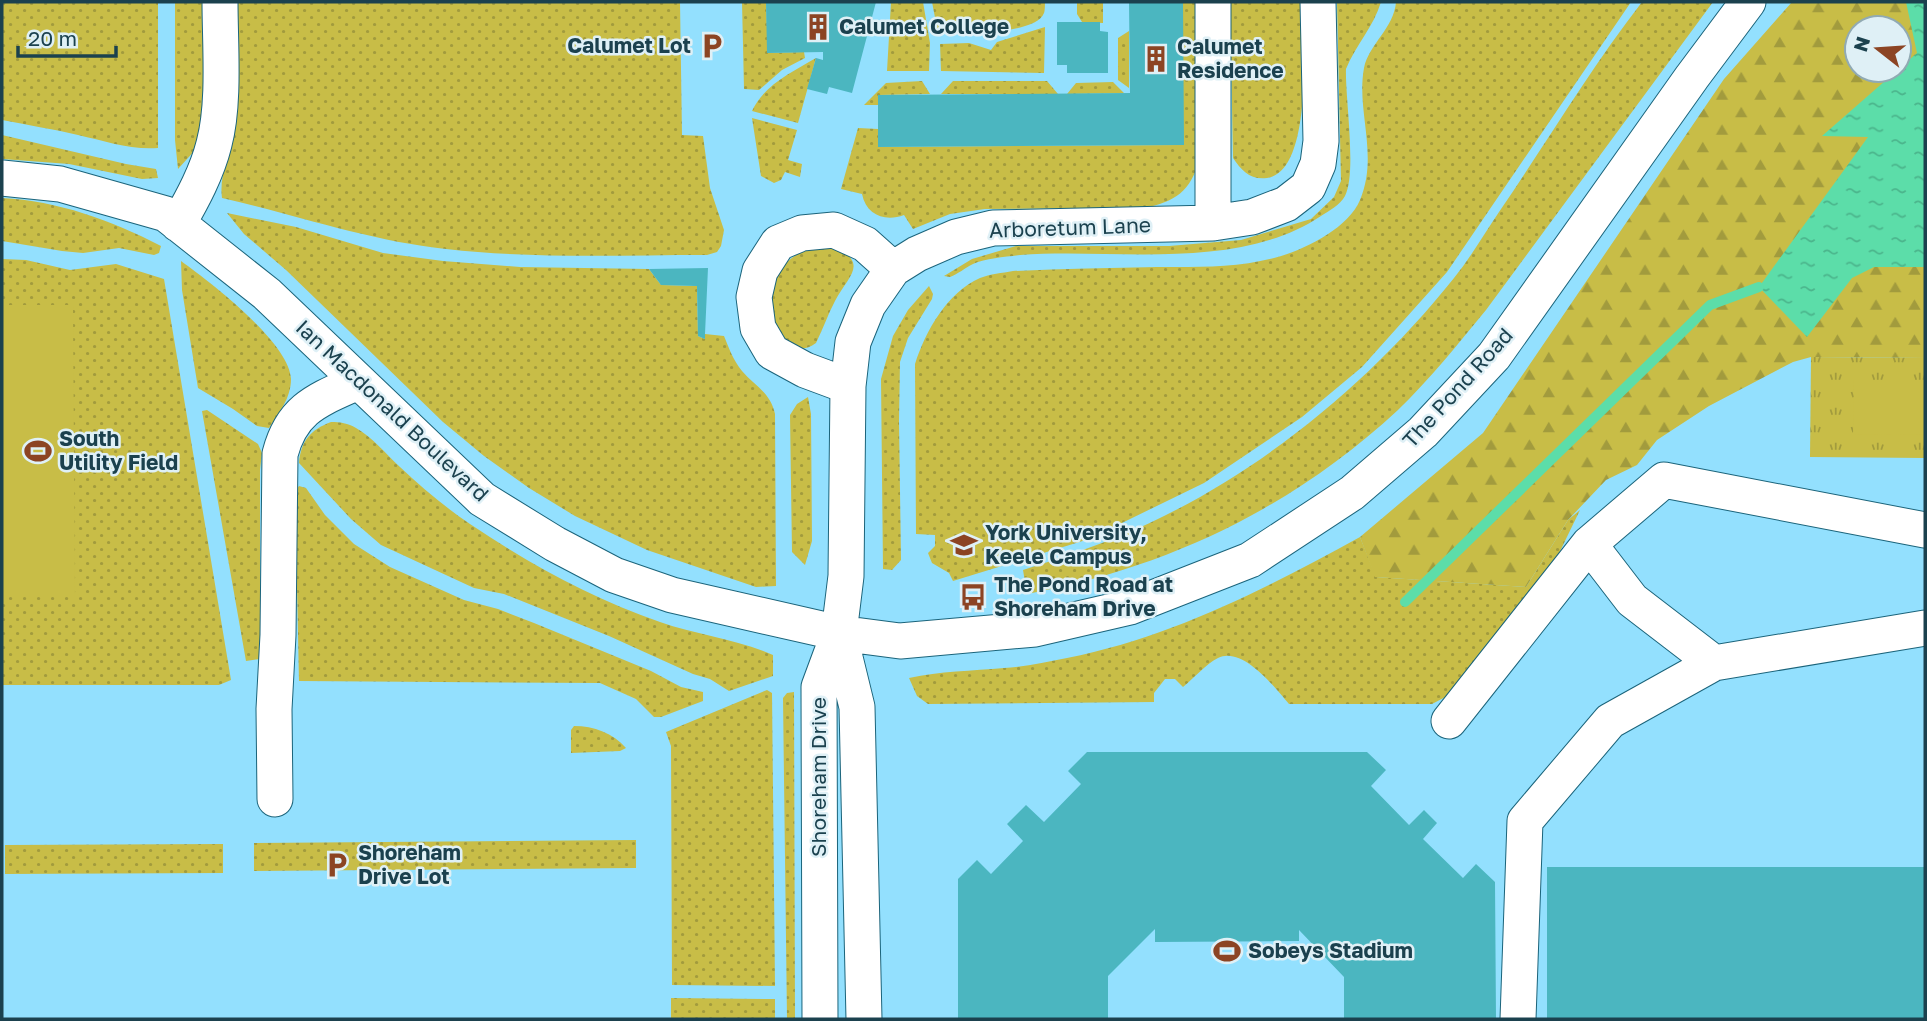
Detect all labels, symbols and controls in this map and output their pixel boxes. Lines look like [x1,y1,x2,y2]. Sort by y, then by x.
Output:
building icon: Calumet College [803,12,833,42]
place label: Calumet College [839,13,1009,39]
scale bar [18,14,116,58]
north arrow [1843,14,1913,84]
text: 20 m [28,25,77,51]
parking icon: Calumet Lot [697,31,727,61]
place label: Calumet Lot [567,32,691,58]
place label: Calumet Residence [1177,33,1284,83]
text: N [1848,34,1874,54]
building icon: Calumet Residence [1141,44,1171,74]
street label: Arboretum Lane [989,211,1151,243]
street label: Ian Macdonald Boulevard [291,314,495,507]
street label: The Pond Road [1397,322,1518,453]
place label: South Utility Field [59,425,178,475]
sports icon: South Utility Field [23,436,53,466]
place label: York University, Keele Campus [985,519,1147,569]
school or university icon: York University, Keele Campus [949,530,979,560]
place label: The Pond Road at Shoreham Drive [994,571,1173,621]
bus stop icon: The Pond Road at Shoreham Drive [958,582,988,612]
street label: Shoreham Drive [805,697,831,857]
place label: Shoreham Drive Lot [358,839,461,889]
parking icon: Shoreham Drive Lot [322,850,352,880]
sports icon: Sobeys Stadium [1212,936,1242,966]
place label: Sobeys Stadium [1248,937,1413,963]

